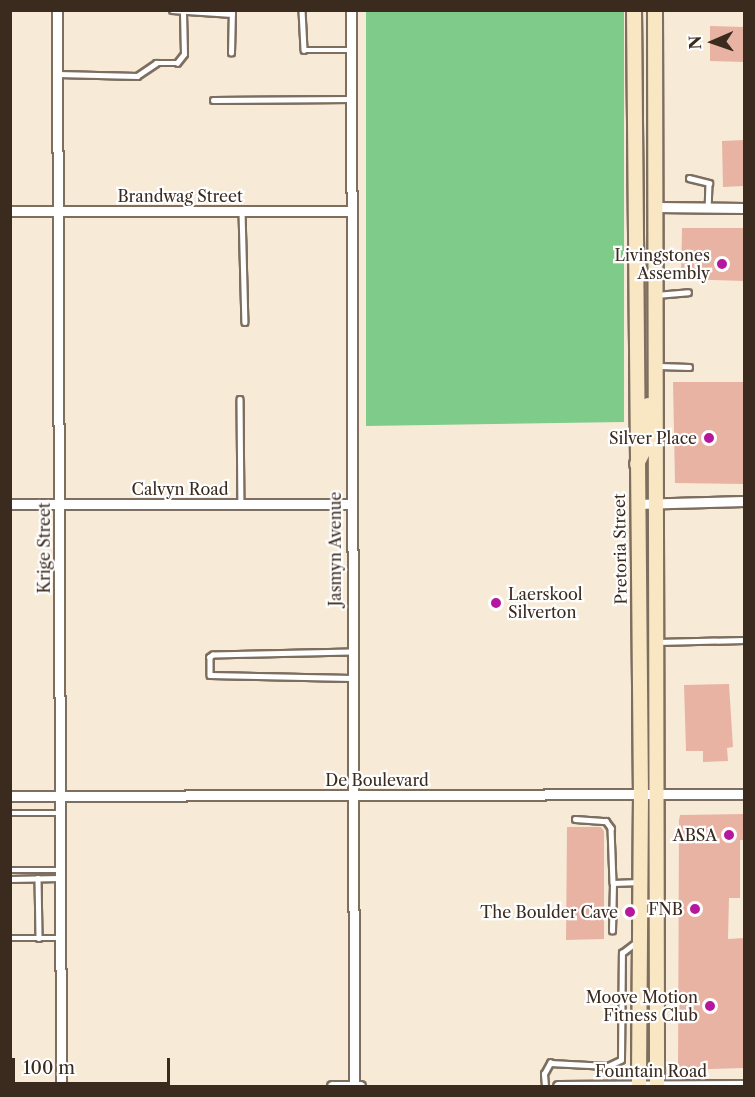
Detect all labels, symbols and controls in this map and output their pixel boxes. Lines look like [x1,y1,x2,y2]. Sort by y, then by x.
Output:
north arrow [683,12,743,72]
text: N [685,35,705,50]
street label: Brandwag Street [117,186,243,206]
place label: Livingstones Assembly [615,245,710,283]
marker: Livingstones Assembly [715,257,729,271]
place label: Silver Place [609,428,697,448]
marker: Silver Place [702,431,716,445]
street label: Calvyn Road [132,479,228,499]
street label: Jasmyn Avenue [325,491,345,607]
street label: Pretoria Street [609,493,631,605]
street label: Krige Street [34,503,54,593]
place label: Laerskool Silverton [508,584,583,622]
marker: Laerskool Silverton [489,596,503,610]
street label: De Boulevard [325,770,429,790]
place label: ABSA [673,825,717,845]
marker: ABSA [722,828,736,842]
place label: FNB [648,899,683,919]
place label: The Boulder Cave [480,902,618,922]
marker: FNB [688,902,702,916]
marker: The Boulder Cave [623,905,637,919]
place label: Moove Motion Fitness Club [586,987,698,1025]
marker: Moove Motion Fitness Club [703,999,717,1013]
scale bar [15,1046,172,1084]
text: 100 m [23,1057,75,1079]
street label: Fountain Road [595,1061,707,1081]

